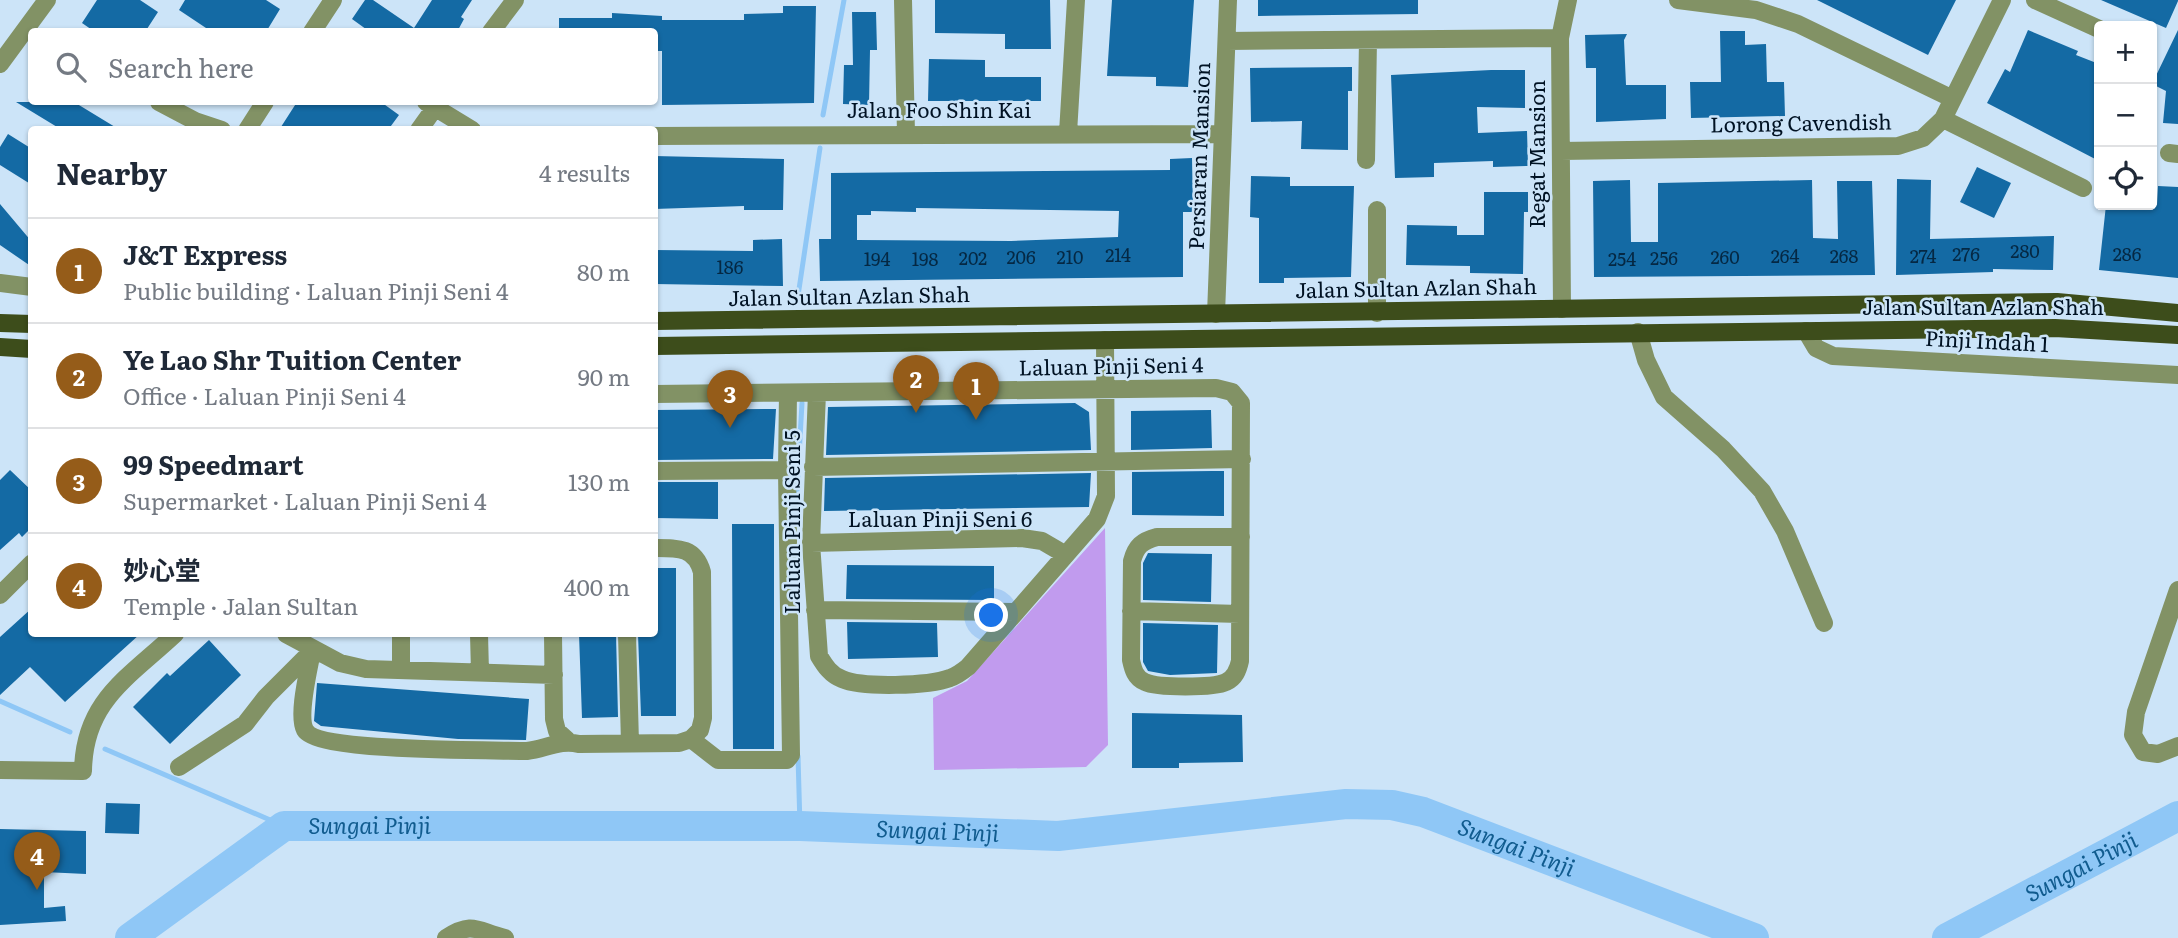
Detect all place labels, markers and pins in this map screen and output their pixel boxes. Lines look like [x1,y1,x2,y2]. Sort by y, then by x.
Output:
pin: 2 [893,355,939,413]
pin: 1 [953,362,999,420]
pin: 3 [707,370,753,428]
pin: 4 [14,832,60,890]

